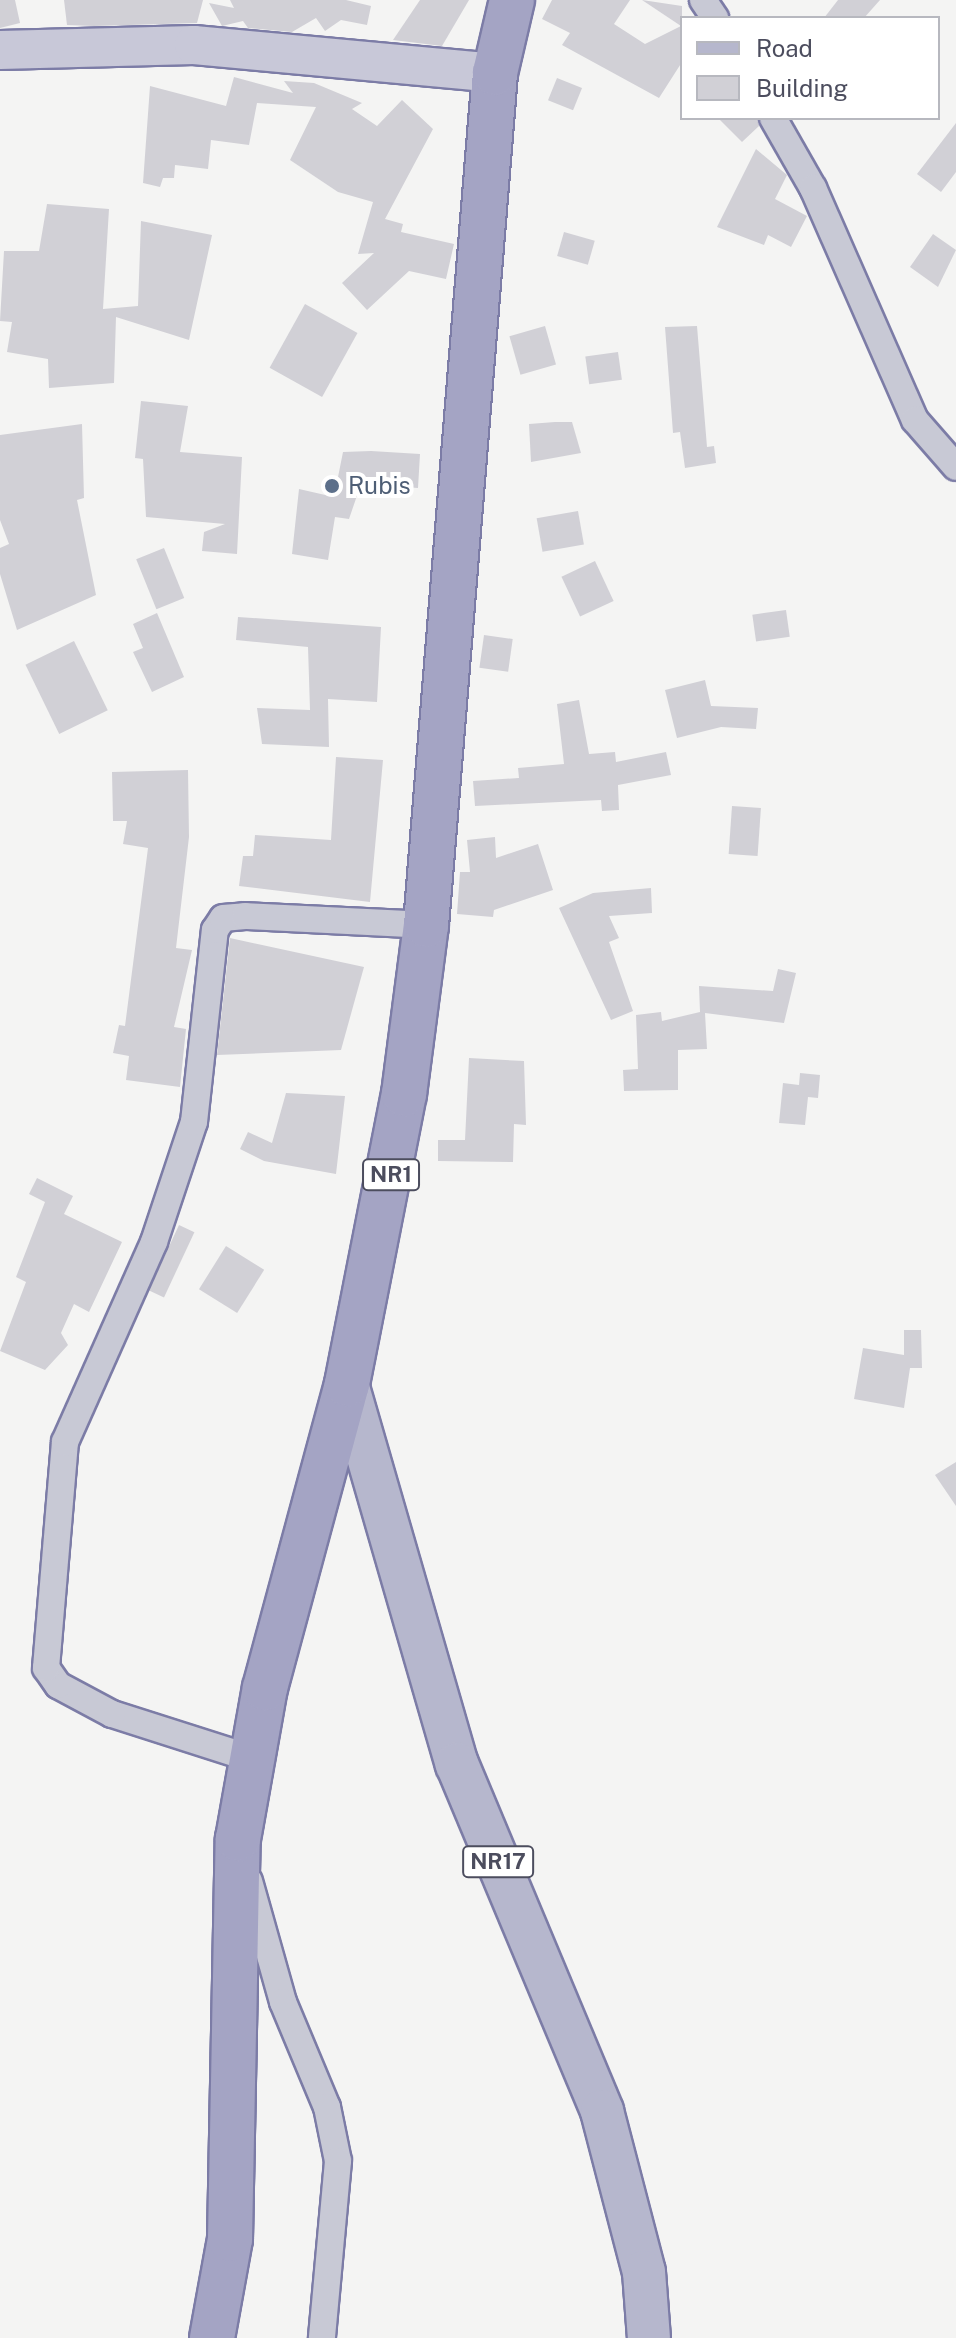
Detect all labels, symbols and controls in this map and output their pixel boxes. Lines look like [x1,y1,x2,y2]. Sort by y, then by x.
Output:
legend [680,16,940,120]
text: Road [756,34,813,62]
text: Building [756,74,848,102]
place label: Rubis [348,472,411,500]
marker: Rubis [323,477,341,495]
road number: NR1 [361,1157,421,1193]
road number: NR17 [462,1844,534,1880]

